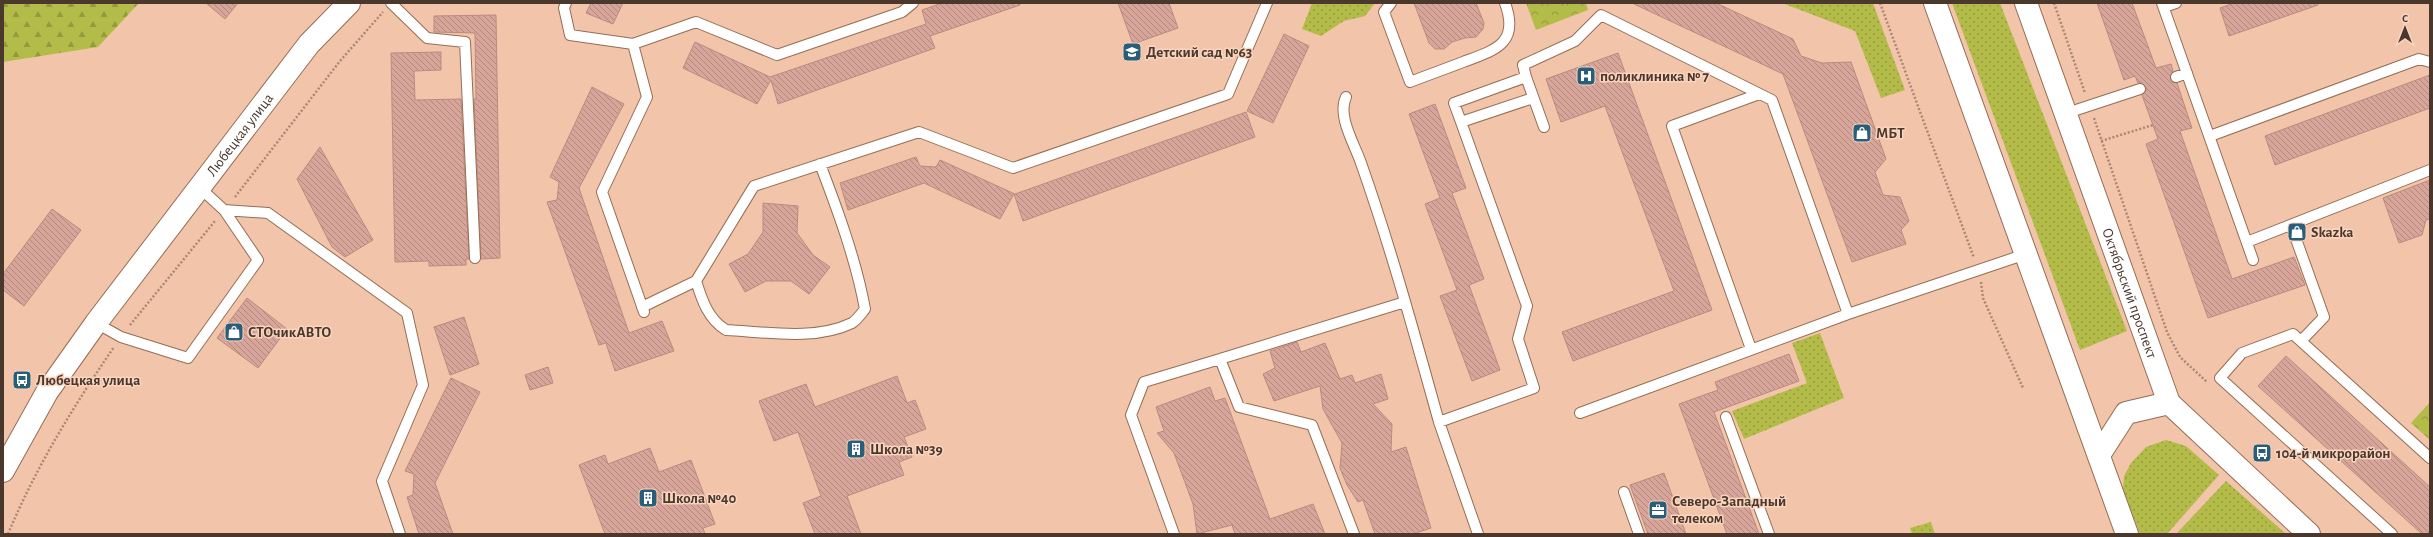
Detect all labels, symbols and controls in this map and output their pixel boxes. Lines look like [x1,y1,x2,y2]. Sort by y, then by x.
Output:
north arrow [2385,8,2425,48]
text: С [2402,13,2408,24]
school or university icon: Детский сад №63 [1121,41,1143,63]
place label: Детский сад №63 [1146,45,1252,60]
hospital icon: поликлиника № 7 [1575,65,1597,87]
place label: поликлиника № 7 [1600,69,1710,84]
street label: Любецкая улица [204,91,277,179]
shop icon: МБТ [1851,122,1873,144]
place label: МБТ [1876,126,1905,141]
shop icon: Skazka [2286,221,2308,243]
place label: Skazka [2311,225,2354,240]
street label: Октябрьский проспект [2099,226,2160,361]
shop icon: СТОчикАВТО [223,321,245,343]
place label: СТОчикАВТО [248,325,331,340]
bus stop icon: Любецкая улица [11,369,33,391]
place label: Любецкая улица [36,373,140,388]
building icon: Школа №39 [845,438,867,460]
place label: Школа №39 [870,442,943,457]
bus stop icon: 104-й микрорайон [2251,442,2273,464]
place label: 104-й микрорайон [2276,446,2391,461]
building icon: Школа №40 [637,487,659,509]
place label: Школа №40 [662,491,737,506]
place label: Северо-Западный телеком [1671,494,1786,526]
office icon: Северо-Западный телеком [1647,499,1669,521]

